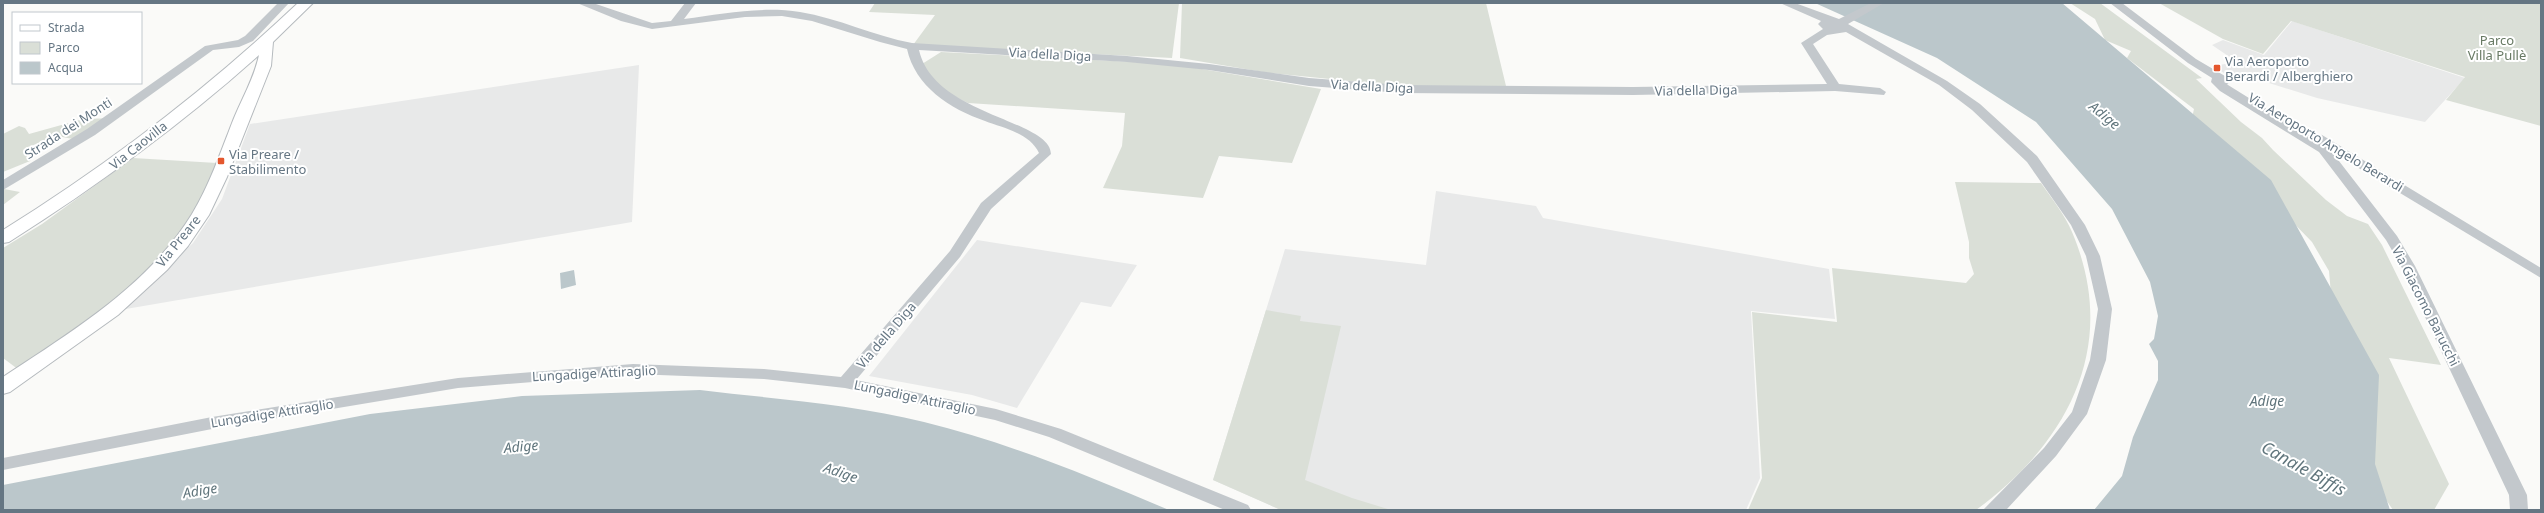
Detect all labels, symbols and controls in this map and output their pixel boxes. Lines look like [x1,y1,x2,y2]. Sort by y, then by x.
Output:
legend [12,12,142,84]
text: Strada [48,19,84,36]
park label: Parco Villa Pullè [2468,31,2526,64]
text: Parco [48,39,80,56]
street label: Via della Diga [1008,43,1092,65]
place label: Via Aeroporto Berardi / Alberghiero [2225,52,2353,85]
text: Acqua [48,59,83,76]
marker: Via Aeroporto Berardi / Alberghiero [2212,63,2222,73]
street label: Via della Diga [1330,75,1414,97]
street label: Via della Diga [1655,80,1737,100]
street label: Via Aeroporto Angelo Berardi [2245,88,2407,196]
street label: Strada dei Monti [21,93,115,163]
water label: Adige [2085,96,2124,133]
street label: Via Caovilla [105,117,171,173]
place label: Via Preare / Stabilimento [229,145,306,178]
marker: Via Preare / Stabilimento [216,156,226,166]
street label: Via Preare [152,211,204,271]
street label: Via Giacomo Barucchi [2388,243,2464,369]
street label: Via della Diga [852,298,920,372]
street label: Lungadige Attiraglio [531,361,657,385]
street label: Lungadige Attiraglio [852,375,978,419]
water label: Adige [2249,391,2284,410]
street label: Lungadige Attiraglio [209,394,335,432]
water label: Adige [502,435,539,457]
water label: Canale Biffis [2257,435,2351,501]
water label: Adige [821,457,860,487]
water label: Adige [180,478,219,502]

